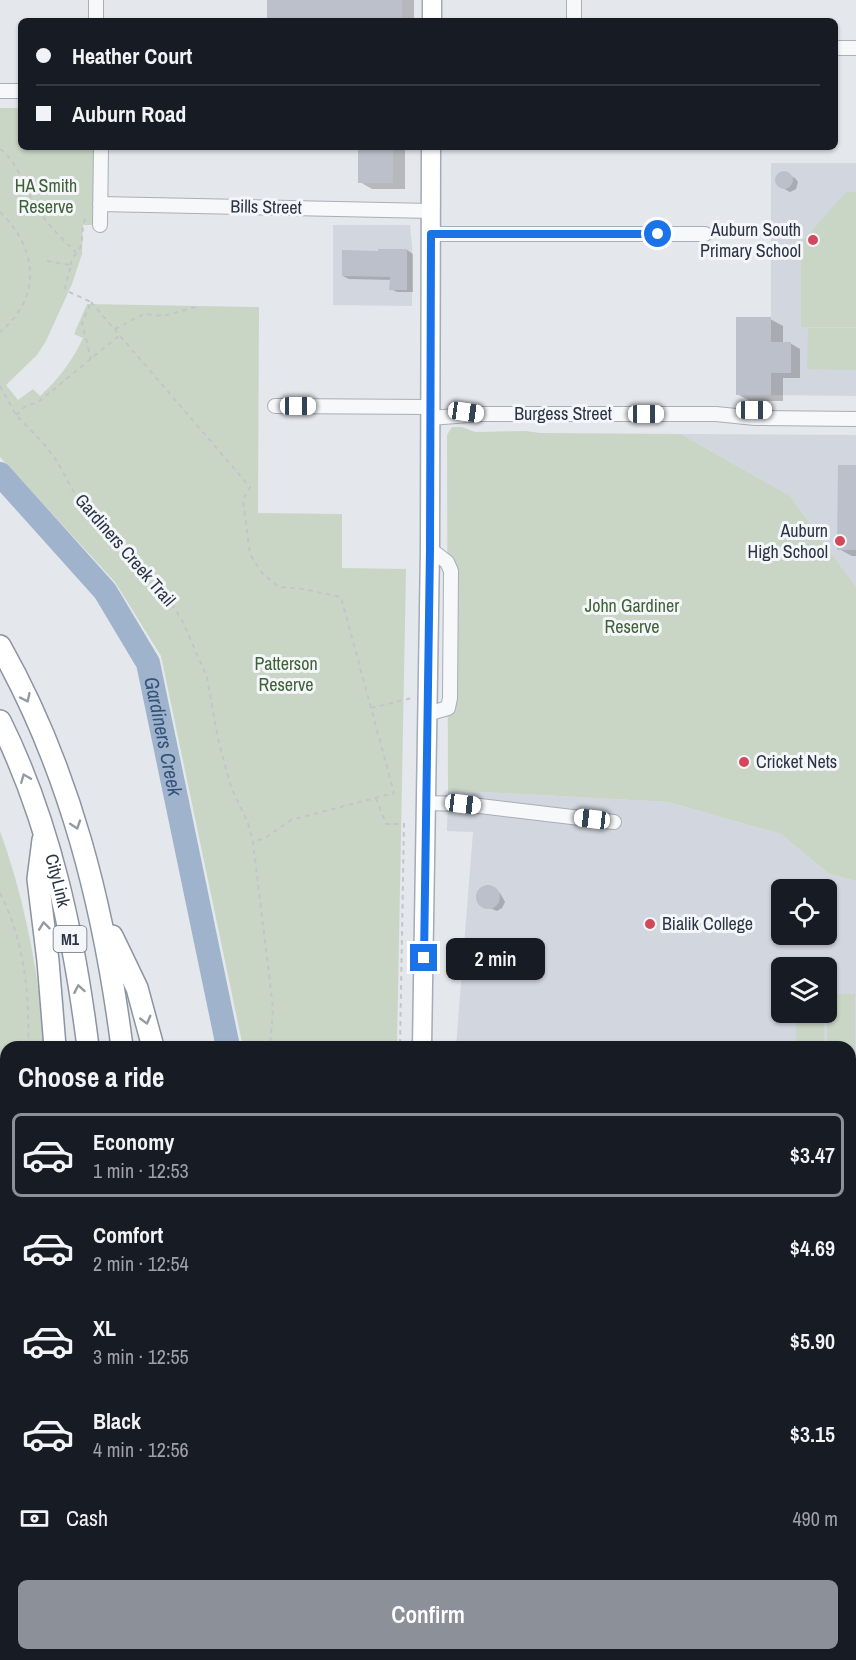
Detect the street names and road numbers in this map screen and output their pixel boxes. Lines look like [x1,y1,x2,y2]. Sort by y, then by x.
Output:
street label: Bills Street [230,193,302,220]
street label: Burgess Street [514,401,612,426]
street label: Gardiners Creek Trail [69,488,181,611]
street label: CityLink [39,851,77,910]
road number: M1 [54,926,86,952]

